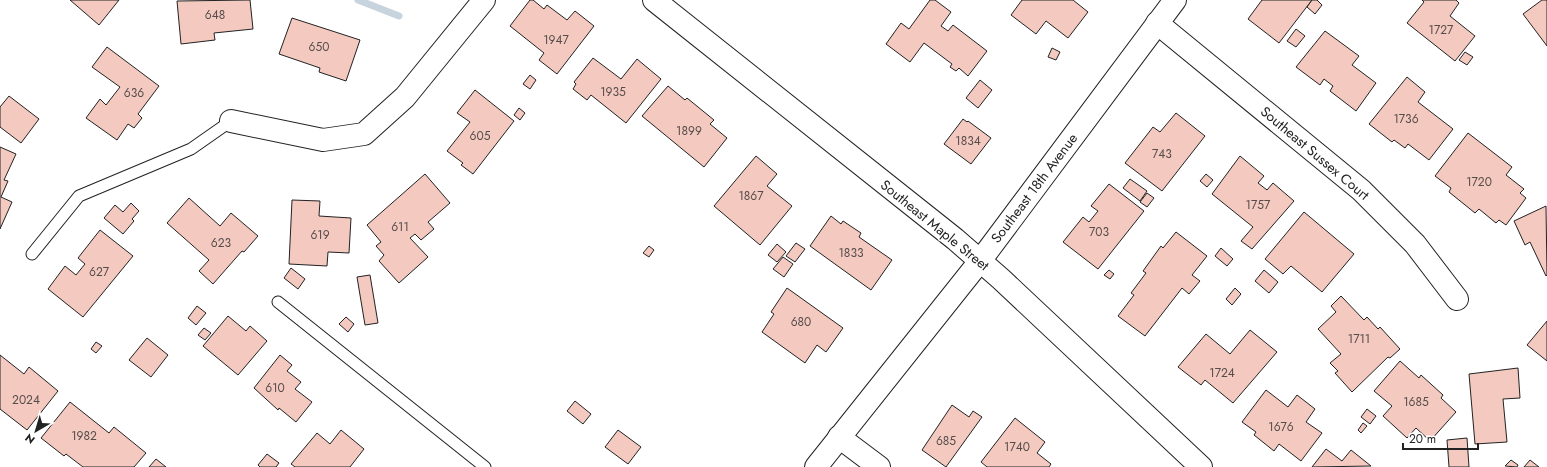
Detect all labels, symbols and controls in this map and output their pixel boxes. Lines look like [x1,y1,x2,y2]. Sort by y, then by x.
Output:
house number: 648 [205,6,225,24]
house number: 1727 [1429,21,1454,39]
house number: 1947 [543,31,570,49]
house number: 650 [309,38,329,56]
house number: 1935 [600,83,626,101]
house number: 636 [124,84,144,102]
street label: Southeast Sussex Court [1256,101,1374,205]
house number: 1736 [1393,110,1419,128]
house number: 1899 [676,122,702,140]
house number: 605 [470,127,491,145]
street label: Southeast 18th Avenue [986,129,1082,247]
house number: 1834 [955,132,981,150]
house number: 743 [1152,145,1172,163]
house number: 1720 [1466,173,1492,191]
street label: Southeast Maple Street [876,175,994,276]
house number: 1867 [738,187,764,205]
house number: 1757 [1246,196,1271,214]
house number: 611 [391,218,409,236]
house number: 703 [1089,223,1109,241]
house number: 619 [310,226,330,244]
house number: 623 [211,234,232,252]
house number: 1833 [838,244,864,262]
house number: 627 [89,263,110,281]
house number: 680 [791,313,811,331]
house number: 1711 [1348,330,1370,348]
house number: 1724 [1209,364,1235,382]
house number: 610 [265,379,285,397]
house number: 2024 [12,391,40,409]
house number: 1685 [1403,393,1429,411]
north arrow [16,411,56,451]
house number: 1676 [1268,418,1294,436]
scale bar [1403,425,1478,451]
house number: 1982 [71,427,97,445]
text: N [21,430,38,448]
text: 20 m [1409,430,1436,448]
house number: 685 [936,432,956,450]
house number: 1740 [1004,438,1030,456]

